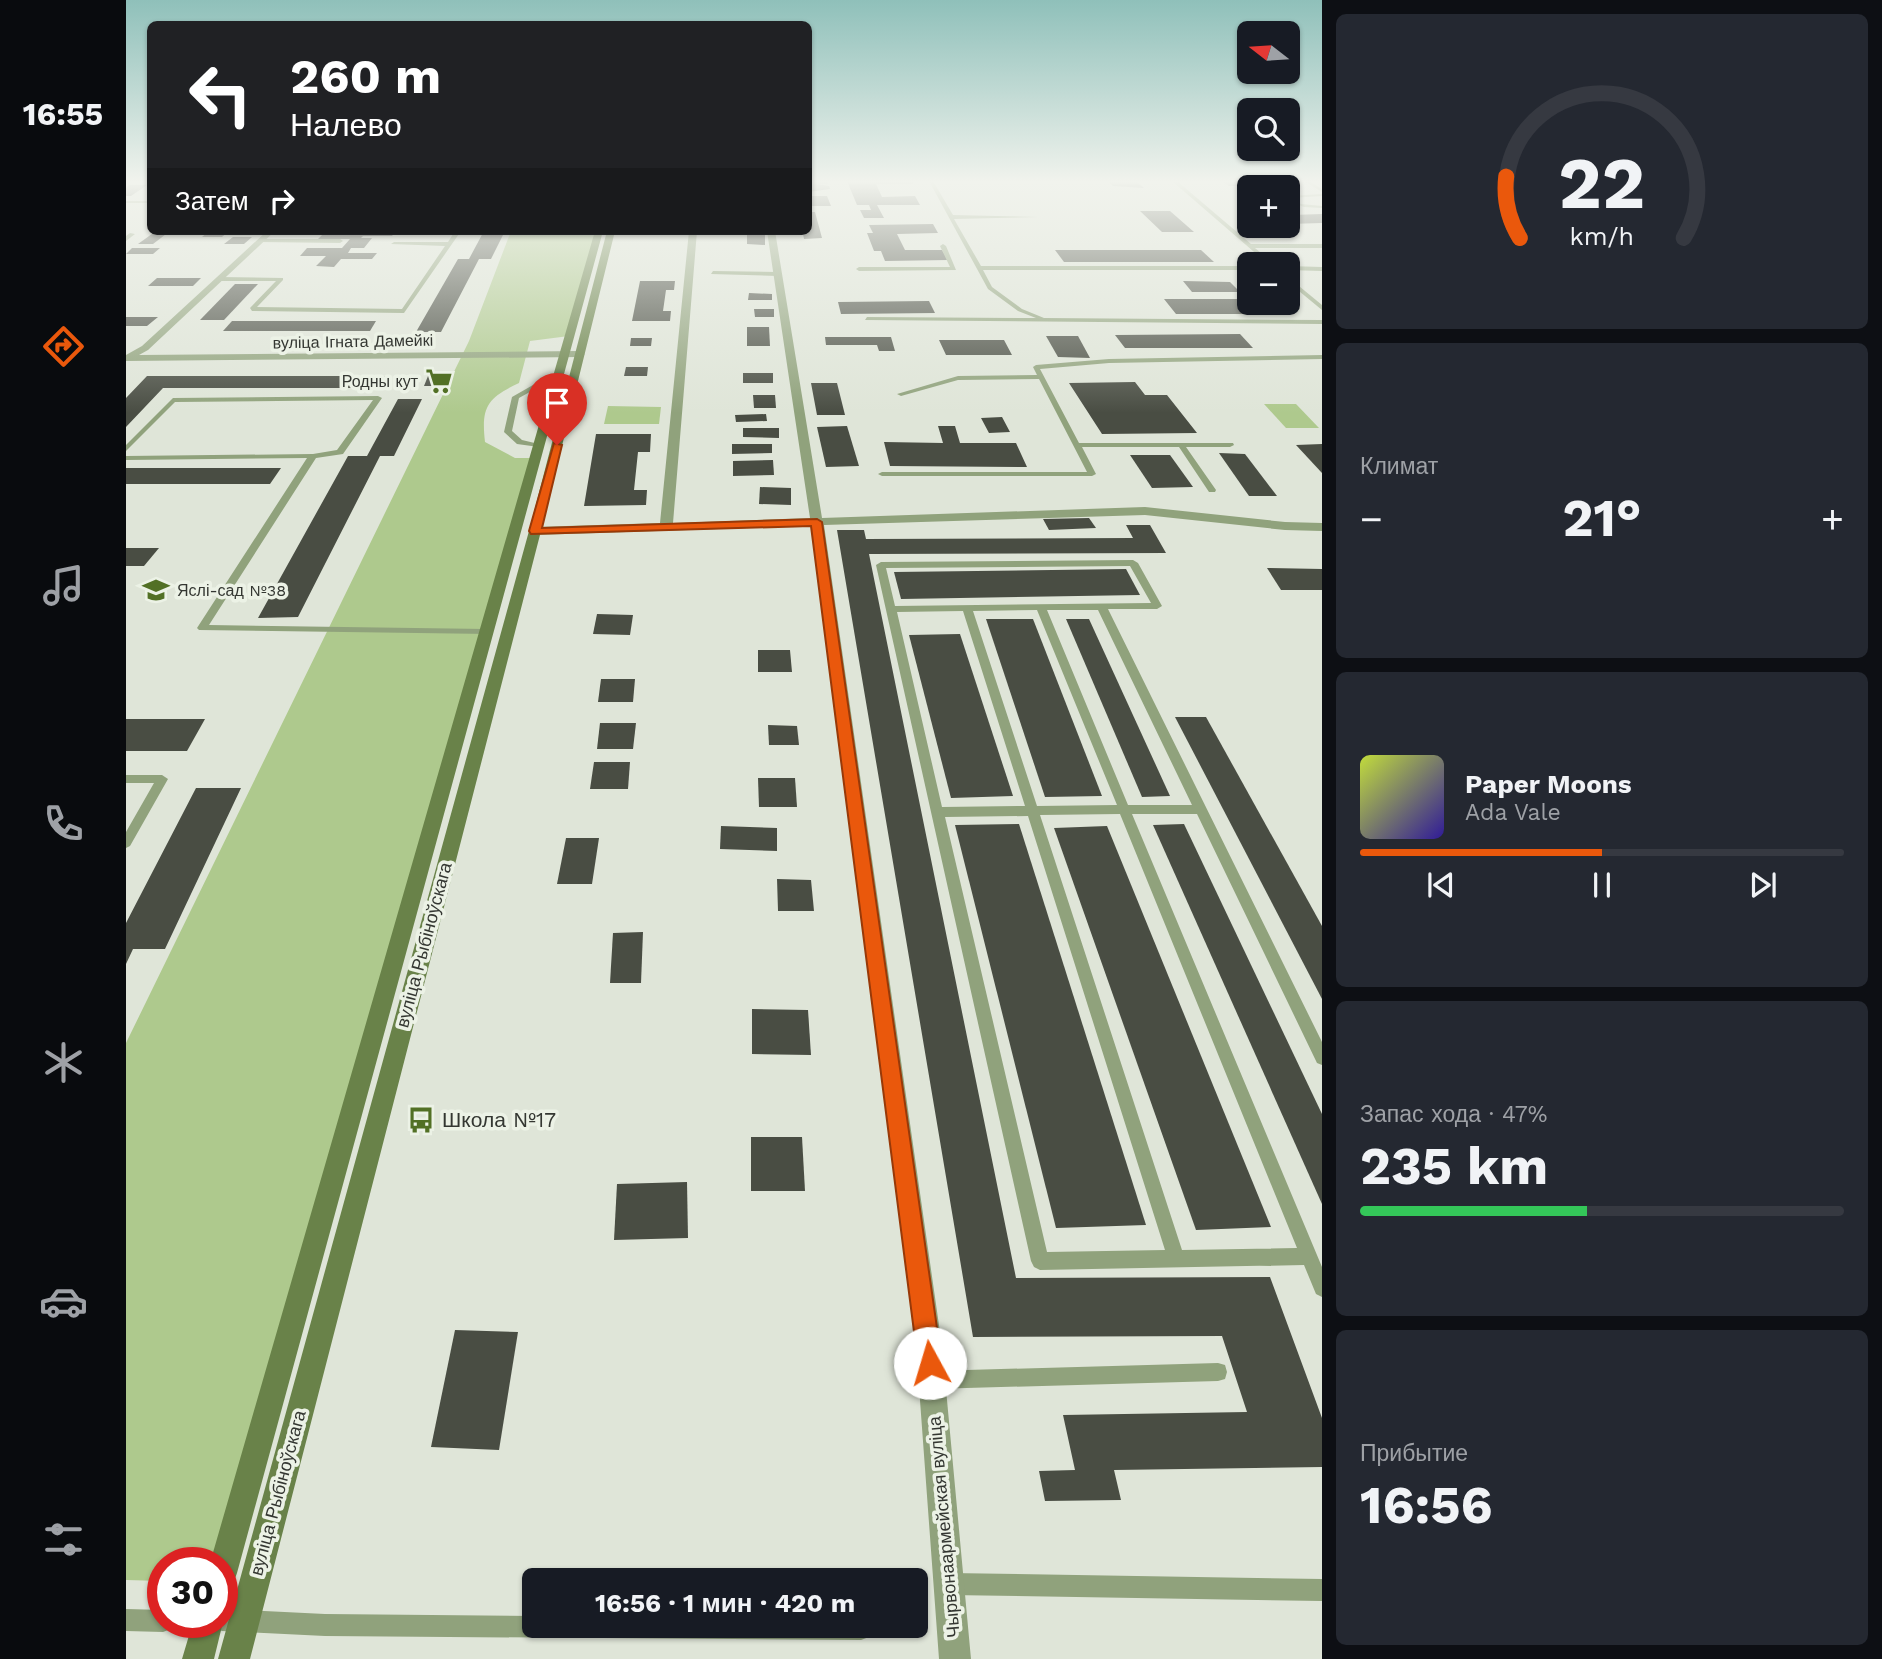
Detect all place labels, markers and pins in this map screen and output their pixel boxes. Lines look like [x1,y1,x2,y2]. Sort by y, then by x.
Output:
supermarket icon: Родны кут [424,366,454,396]
place label: Родны кут [342,372,419,391]
pin [527,373,587,445]
school or university icon: Яслі-сад №38 [141,575,171,605]
place label: Яслі-сад №38 [177,581,286,600]
bus stop icon: Школа №17 [406,1105,436,1135]
place label: Школа №17 [442,1107,556,1132]

